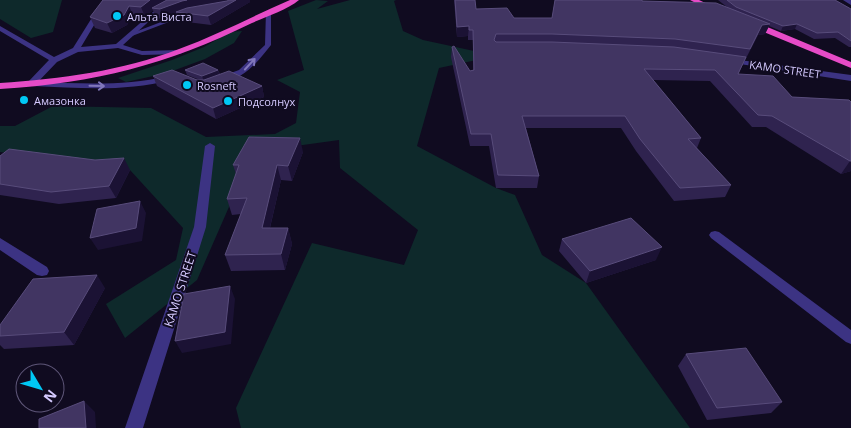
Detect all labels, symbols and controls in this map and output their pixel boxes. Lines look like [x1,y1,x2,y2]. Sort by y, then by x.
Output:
place label: Альта Виста [127,9,192,24]
marker: Альта Виста [111,10,123,22]
one-way arrow [244,57,256,70]
street label: KAMO STREET [748,57,822,81]
place label: Rosneft [197,78,236,93]
marker: Rosneft [181,79,193,91]
one-way arrow [89,81,105,91]
place label: Амазонка [34,93,86,108]
marker: Амазонка [18,94,30,106]
place label: Подсолнух [238,94,296,109]
marker: Подсолнух [222,95,234,107]
street label: KAMO STREET [160,249,200,329]
north arrow [15,363,65,413]
text: N [40,386,62,407]

